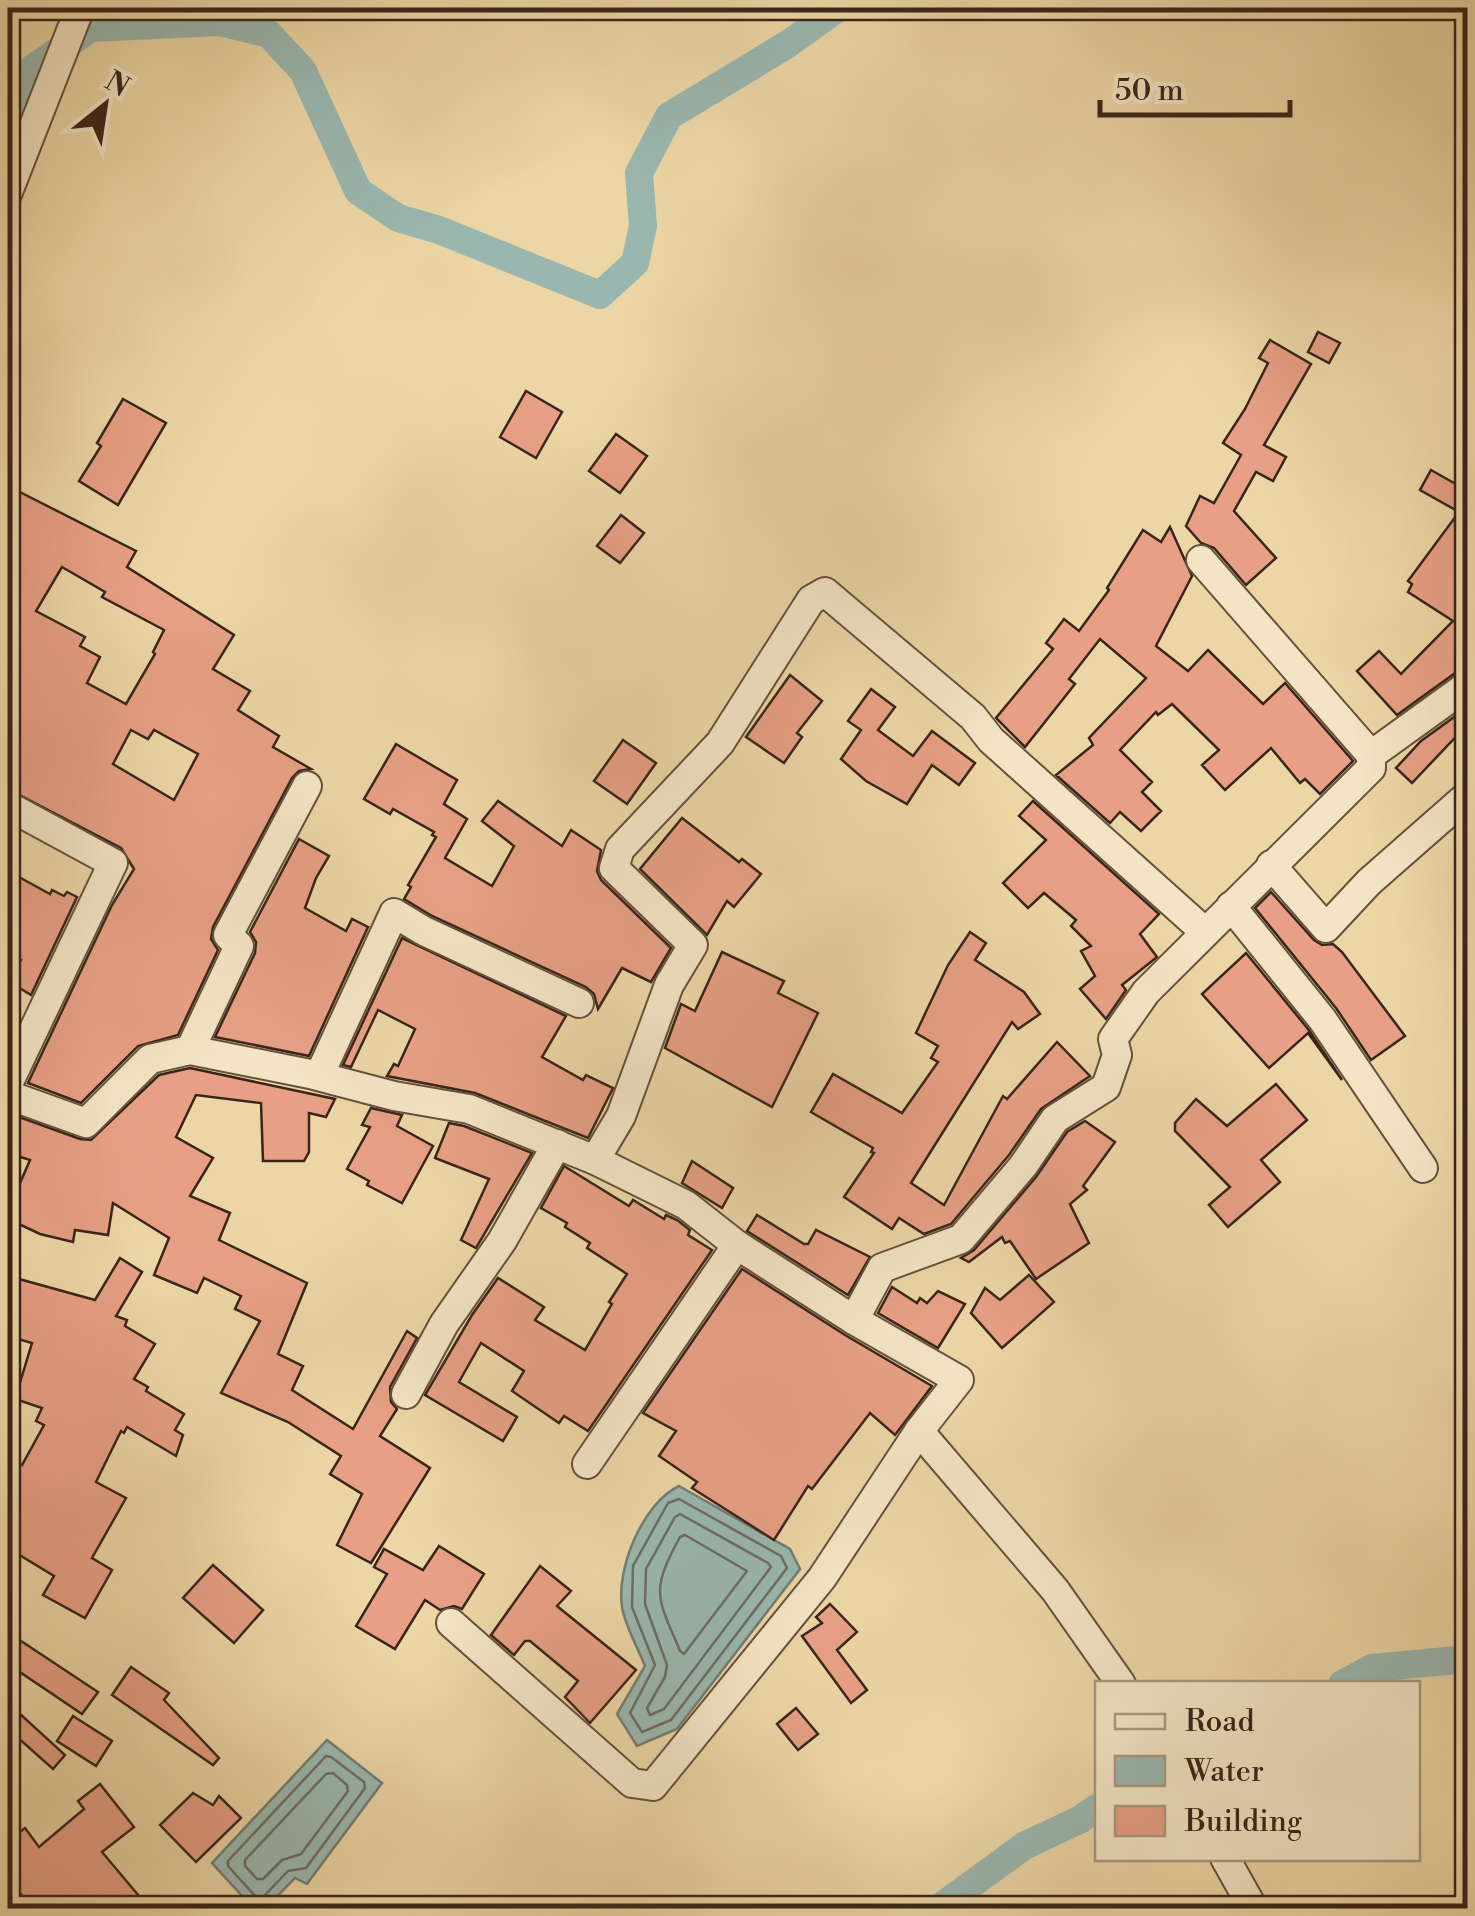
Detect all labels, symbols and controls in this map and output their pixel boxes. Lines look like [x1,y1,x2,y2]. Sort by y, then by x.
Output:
north arrow [55,55,155,155]
scale bar [1100,55,1290,117]
text: N [98,64,135,105]
text: 50 m [1115,72,1184,110]
legend [1095,1681,1420,1861]
text: Road [1185,1703,1255,1741]
text: Water [1184,1753,1264,1791]
text: Building [1184,1803,1303,1841]

